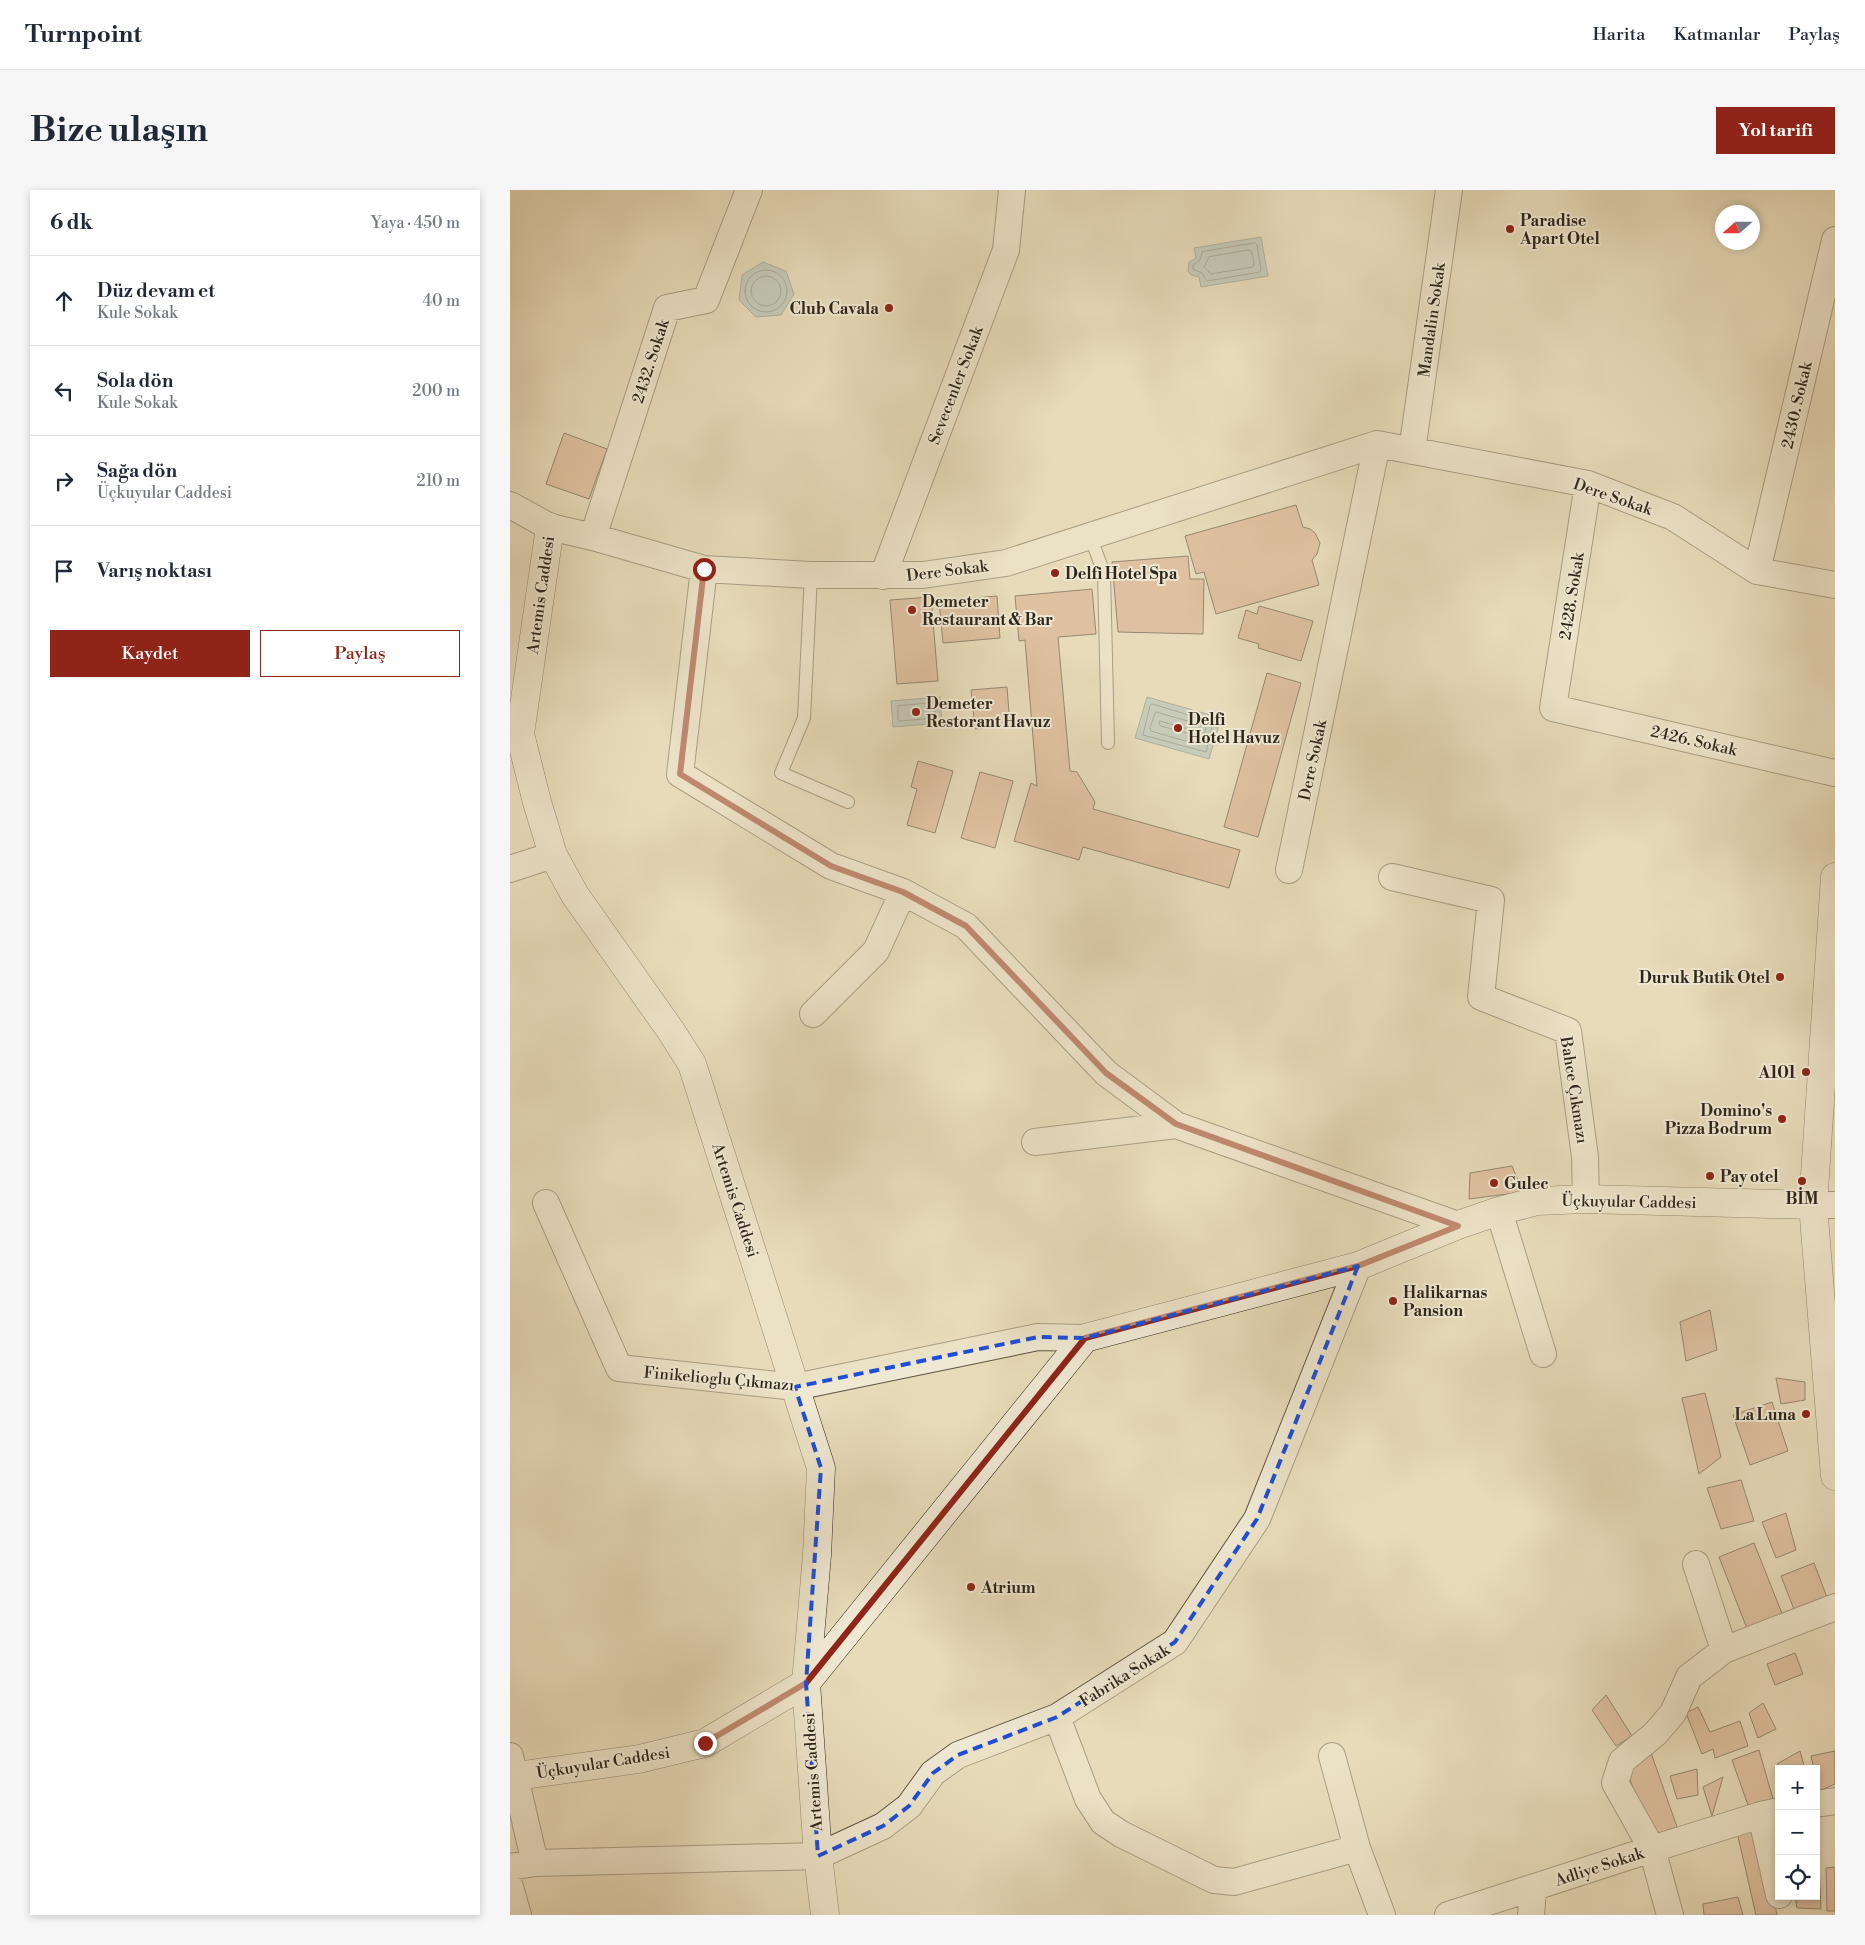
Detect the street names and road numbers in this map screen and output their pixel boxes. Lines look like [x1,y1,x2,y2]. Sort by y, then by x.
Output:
street label: Mandalin Sokak [1414,260,1450,379]
street label: 2432. Sokak [628,315,674,406]
street label: Sevecenler Sokak [924,322,988,447]
street label: 2430. Sokak [1777,358,1817,451]
street label: Dere Sokak [1571,474,1656,520]
street label: Artemis Caddesi [523,535,559,657]
street label: 2428. Sokak [1555,549,1589,641]
street label: Dere Sokak [905,556,991,586]
street label: Dere Sokak [1295,716,1332,802]
street label: 2426. Sokak [1649,721,1740,761]
street label: Bahce Çıkmazı [1556,1034,1592,1145]
street label: Artemis Caddesi [707,1140,763,1260]
street label: Üçkuyular Caddesi [1561,1189,1697,1213]
street label: Finikelioglu Çıkmazı [643,1362,795,1396]
street label: Fabrika Sokak [1076,1639,1175,1712]
street label: Artemis Caddesi [799,1712,827,1833]
street label: Üçkuyular Caddesi [535,1741,671,1783]
street label: Adliye Sokak [1551,1843,1648,1891]

